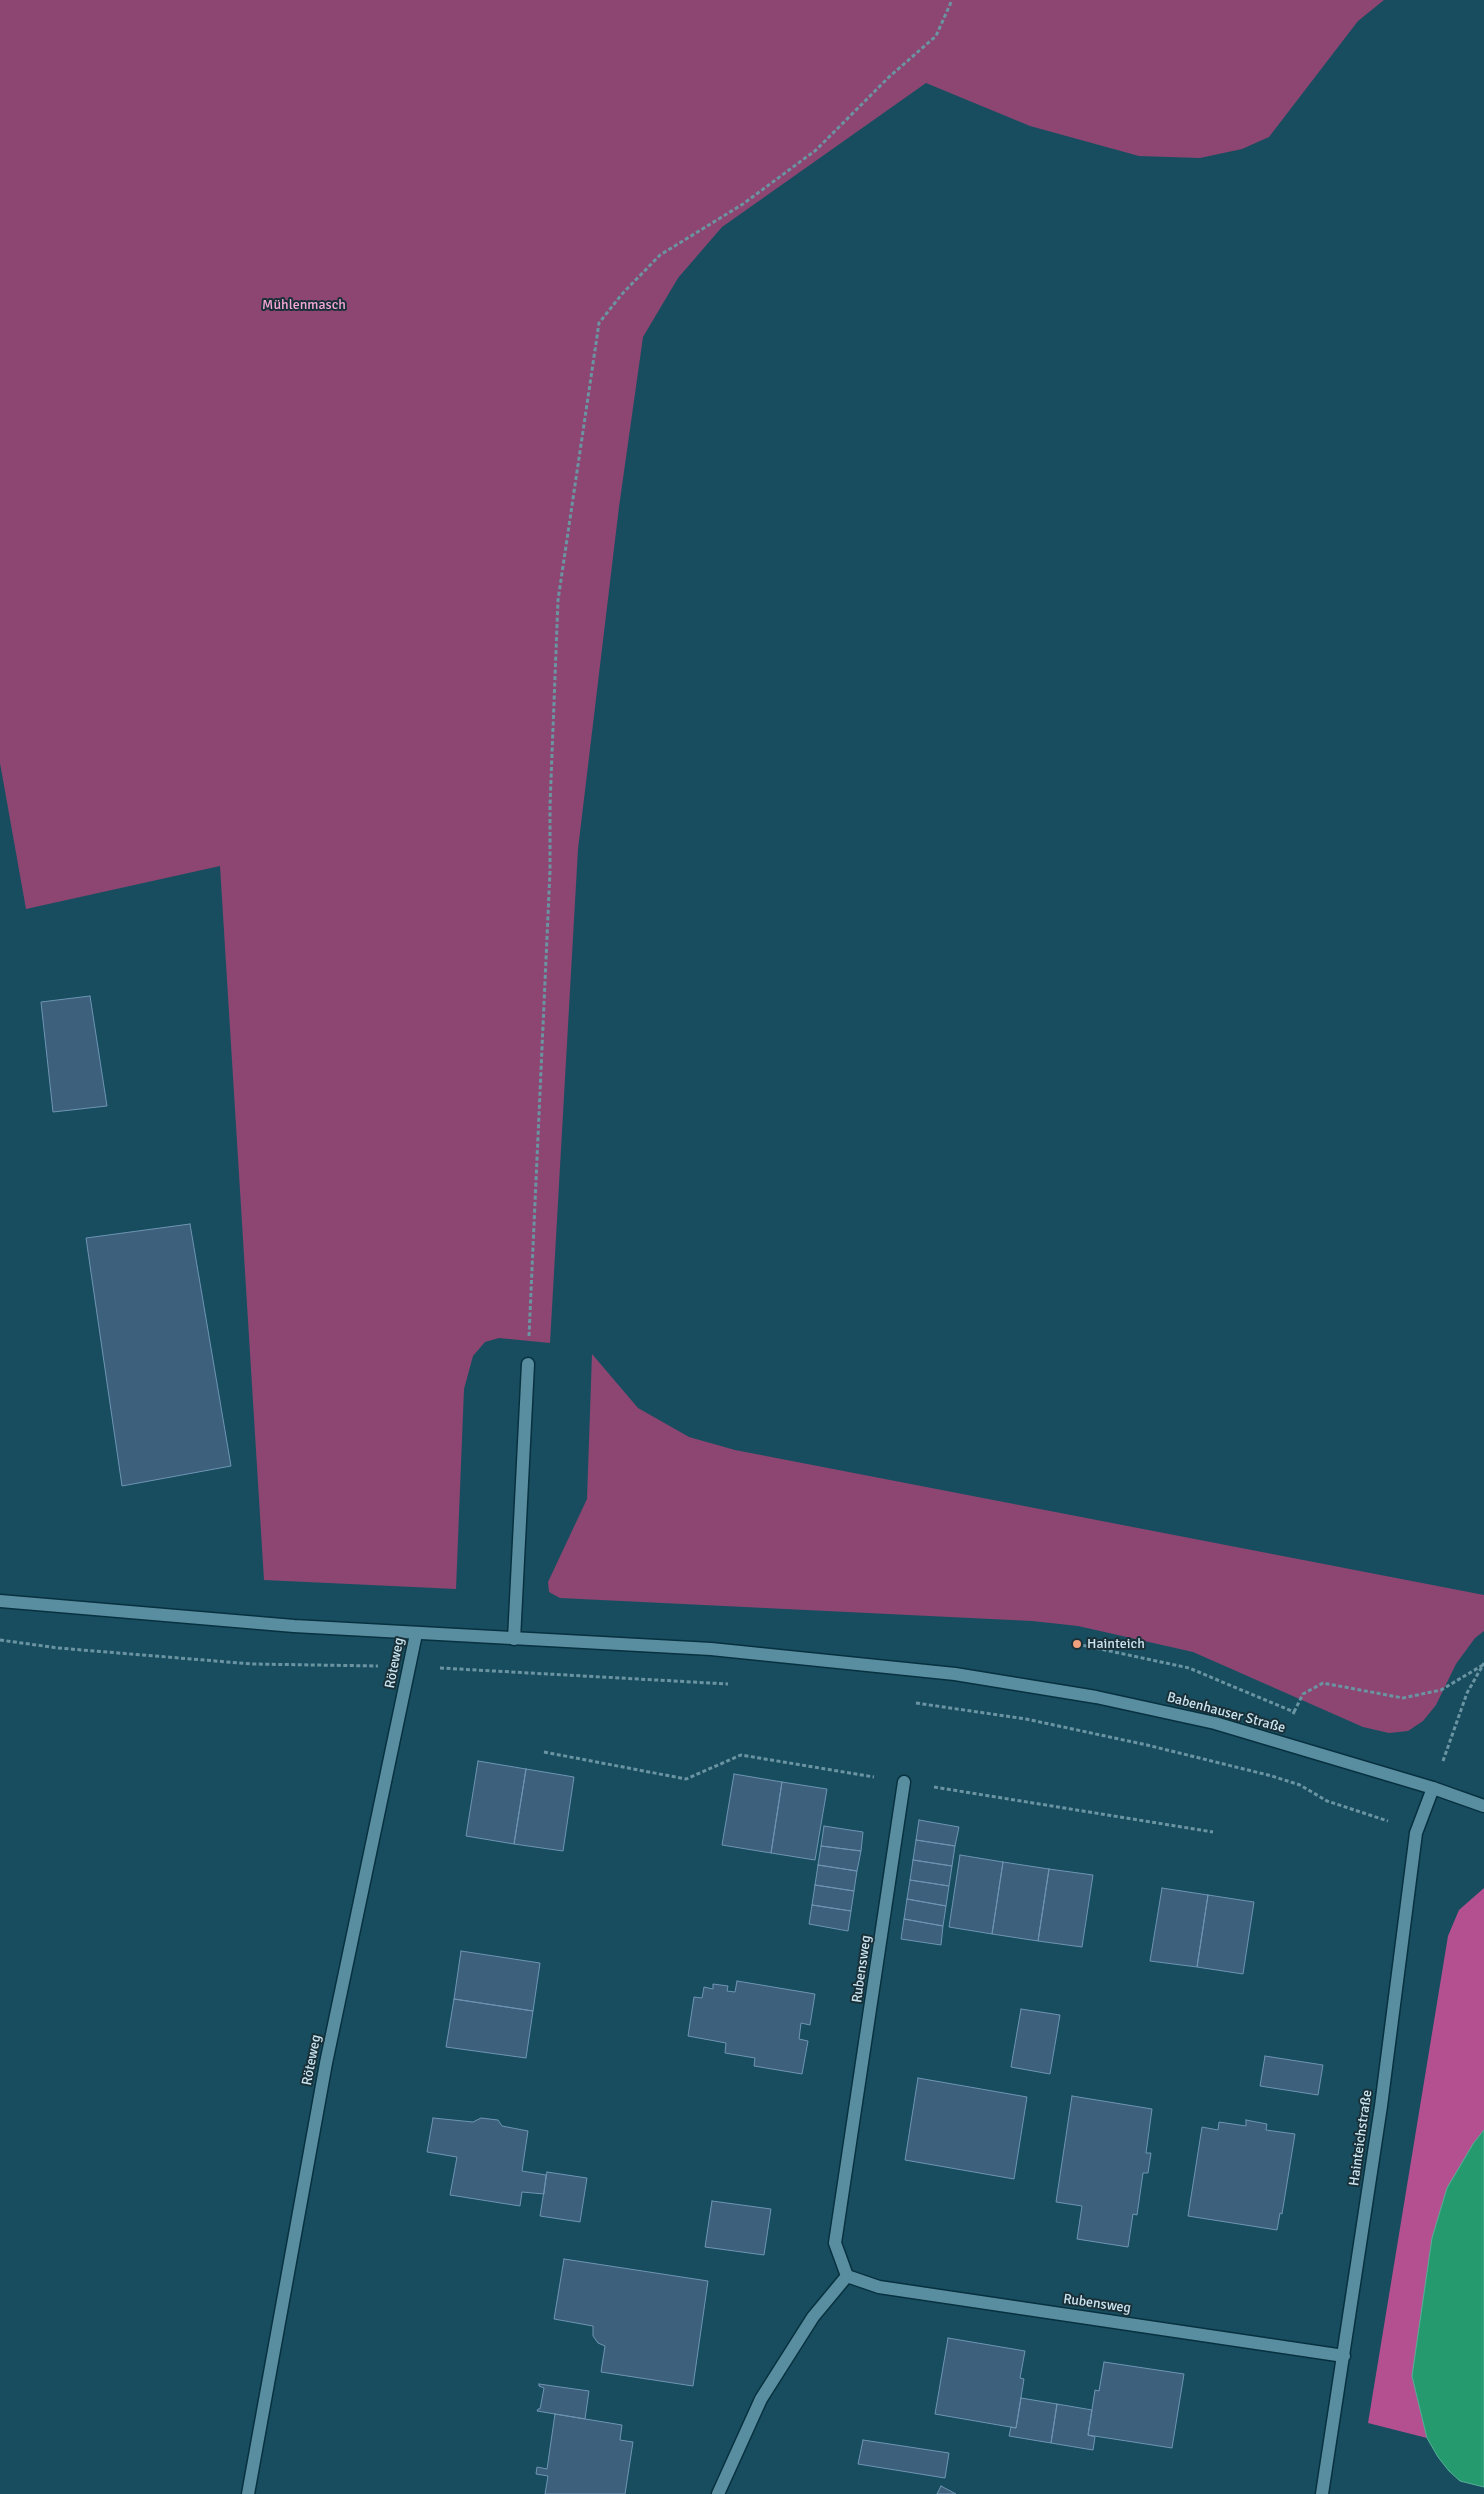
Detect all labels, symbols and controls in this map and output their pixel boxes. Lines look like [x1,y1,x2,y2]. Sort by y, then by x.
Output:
park label: Mühlenmasch [262,297,346,313]
street label: Röteweg [382,1636,408,1690]
place label: Hainteich [1087,1636,1145,1652]
marker: Hainteich [1071,1638,1083,1650]
street label: Babenhauser Straße [1165,1689,1287,1737]
street label: Rubensweg [849,1934,875,2004]
street label: Röteweg [299,2033,325,2087]
street label: Hainteichstraße [1346,2089,1376,2187]
street label: Rubensweg [1062,2291,1132,2317]

